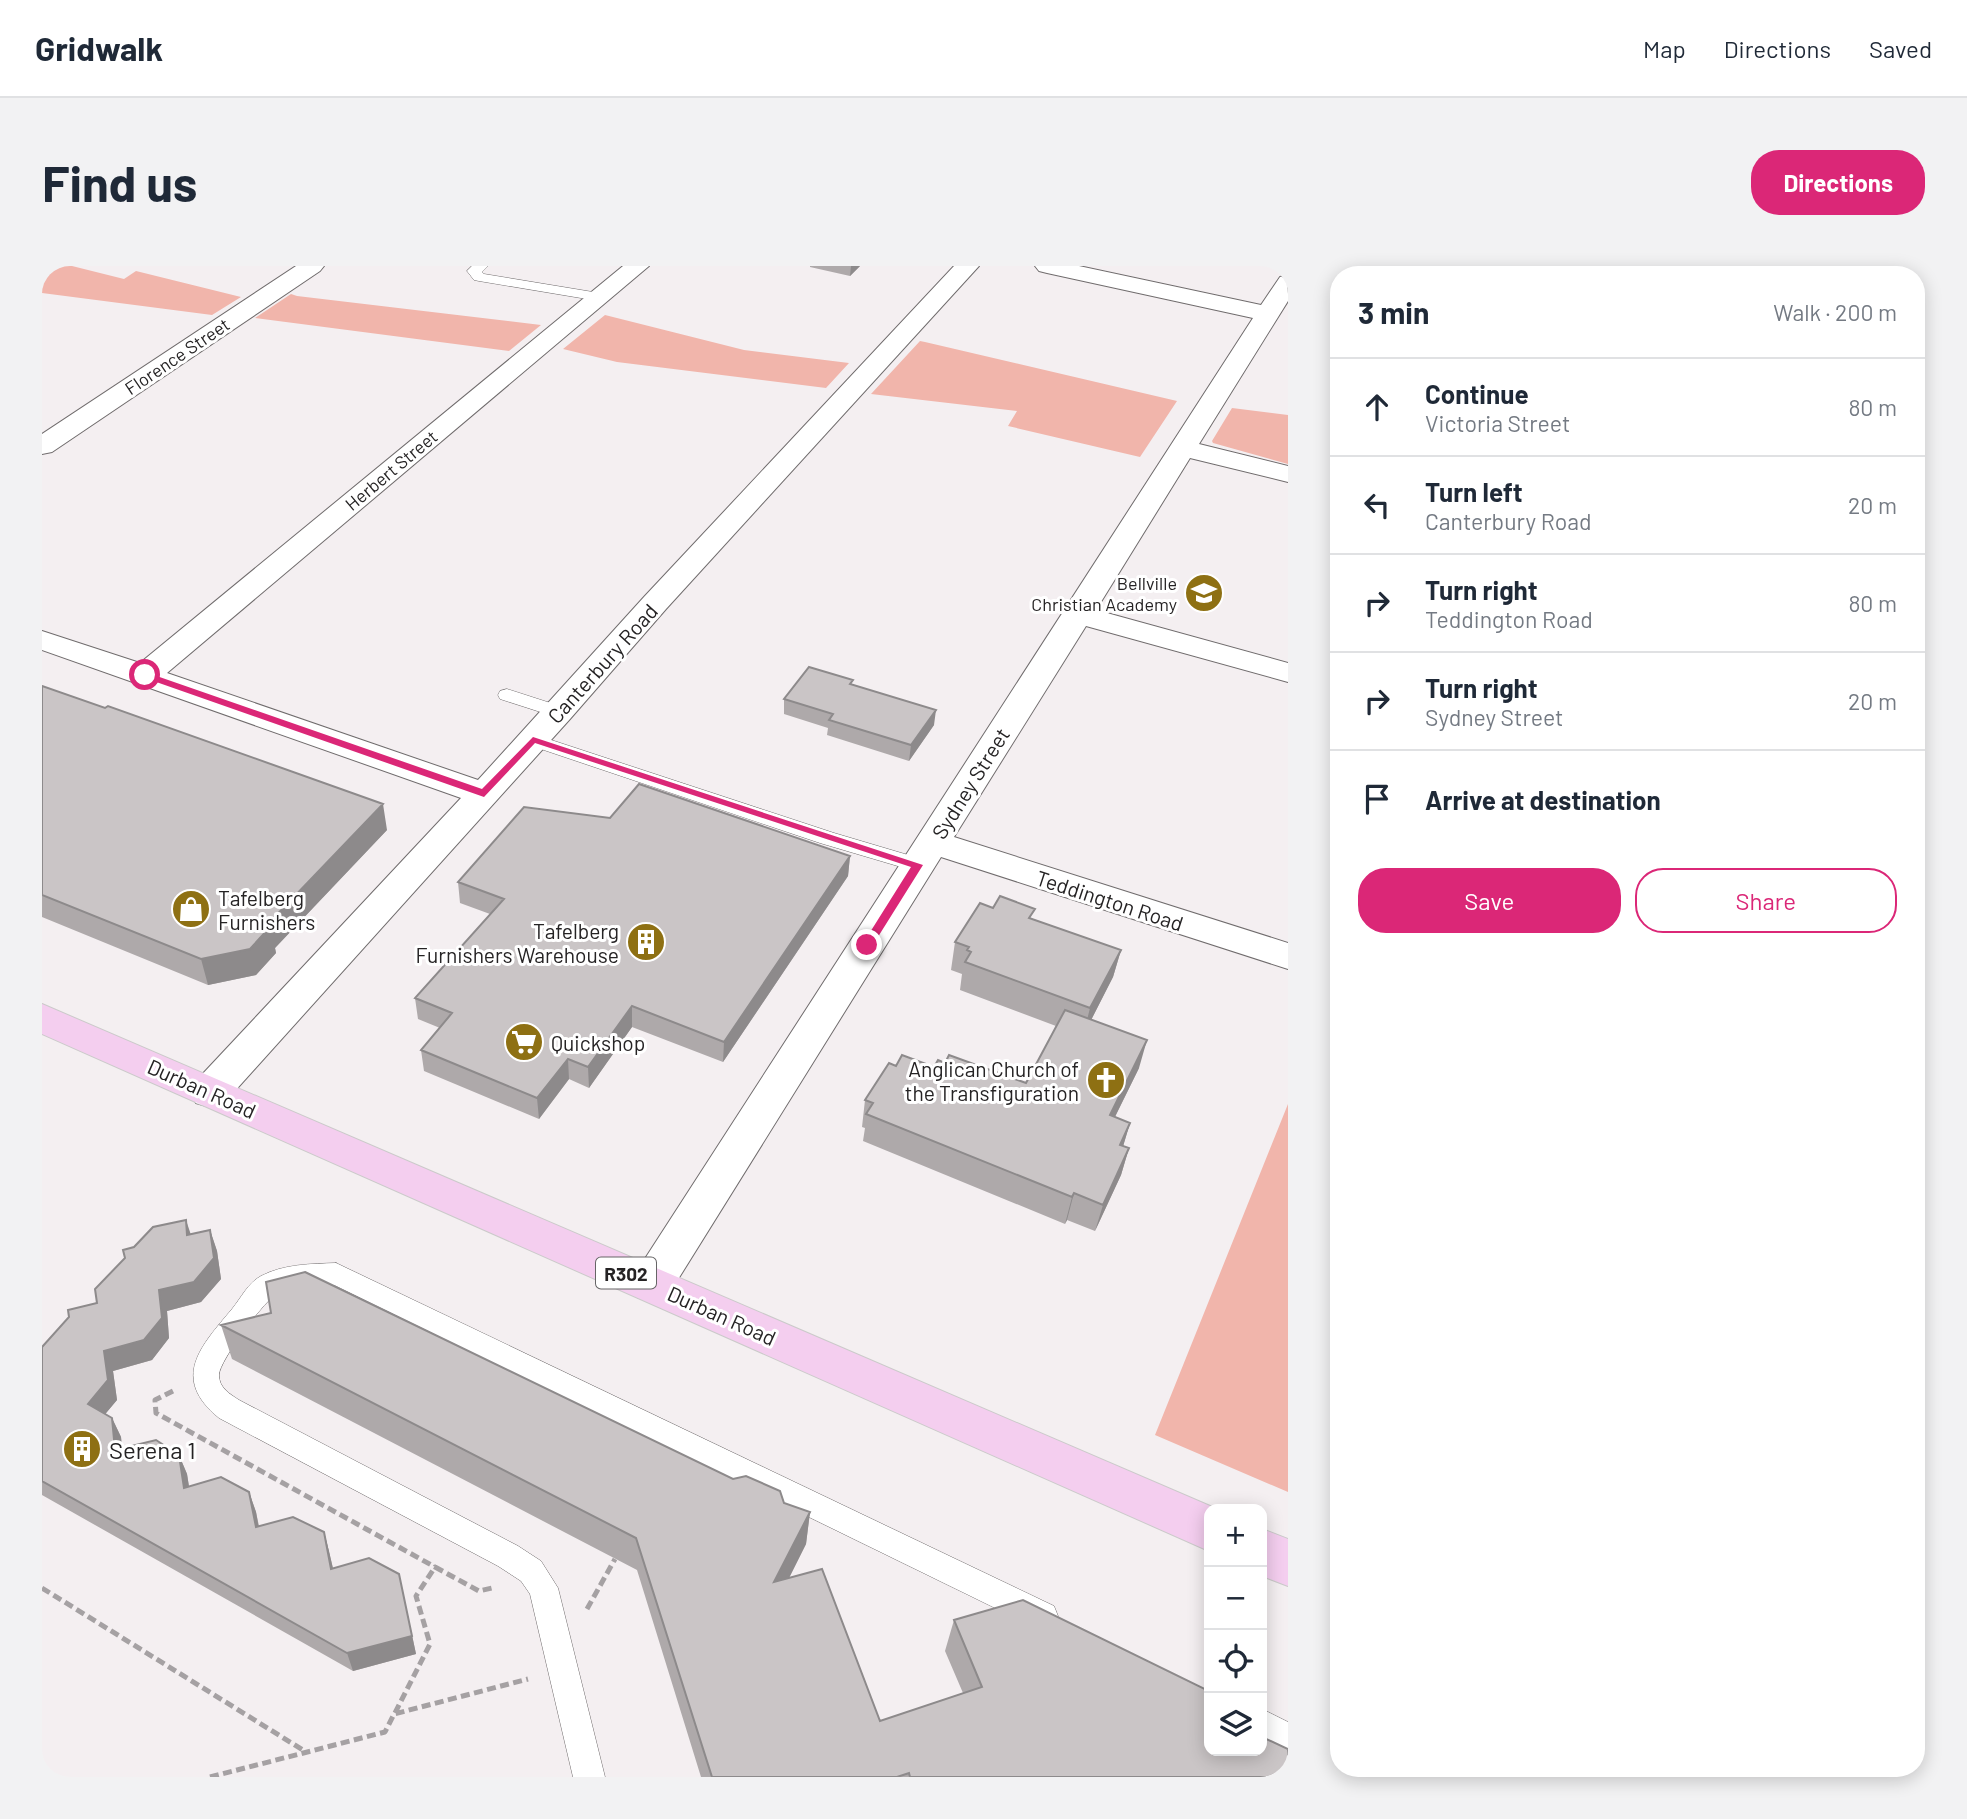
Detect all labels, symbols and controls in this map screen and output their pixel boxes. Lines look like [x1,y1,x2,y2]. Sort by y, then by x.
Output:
text: Gridwalk [35,28,163,68]
text: Map [1643,34,1686,63]
text: Directions [1724,34,1831,63]
text: Saved [1869,34,1932,63]
button: Directions [1751,150,1925,215]
text: Find us [42,153,197,212]
text: 3 min [1358,294,1429,330]
text: Walk · 200 m [1773,298,1897,326]
street label: Florence Street [121,313,233,399]
text: Continue [1425,378,1529,409]
icon: ahead [1358,388,1396,426]
text: 80 m [1848,393,1897,421]
text: Victoria Street [1425,409,1570,437]
street label: Herbert Street [341,425,441,515]
text: Turn left [1425,476,1523,507]
icon: left [1358,486,1396,524]
text: 20 m [1848,491,1897,519]
text: Canterbury Road [1425,507,1592,535]
place label: Bellville Christian Academy [1031,572,1177,615]
school or university icon: Bellville Christian Academy [1183,572,1225,614]
text: Turn right [1425,574,1538,605]
icon: right [1358,584,1396,622]
text: 80 m [1848,589,1897,617]
street label: Canterbury Road [542,598,662,728]
text: Teddington Road [1425,605,1593,633]
route start [129,659,160,690]
text: Turn right [1425,672,1538,703]
icon: right [1358,682,1396,720]
text: 20 m [1848,687,1897,715]
text: Sydney Street [1425,703,1563,731]
street label: Sydney Street [926,723,1014,843]
icon: arrive [1358,780,1396,818]
text: Arrive at destination [1425,784,1661,815]
street label: Teddington Road [1033,864,1187,936]
button: Save [1358,868,1621,933]
button: Share [1635,868,1897,933]
place label: Tafelberg Furnishers [218,885,315,934]
shop icon: Tafelberg Furnishers [170,888,212,930]
place label: Tafelberg Furnishers Warehouse [415,918,619,967]
building icon: Tafelberg Furnishers Warehouse [625,921,667,963]
route end [851,929,882,960]
supermarket icon: Quickshop [503,1021,545,1063]
place label: Quickshop [551,1030,645,1055]
street label: Durban Road [144,1053,260,1123]
place label: Anglican Church of the Transfiguration [905,1056,1079,1105]
church icon: Anglican Church of the Transfiguration [1085,1059,1127,1101]
road number: R302 [596,1258,656,1289]
street label: Durban Road [664,1280,780,1350]
building icon: Serena 1 [61,1428,103,1470]
place label: Serena 1 [109,1435,196,1464]
map controls [1204,1504,1267,1756]
button: + [1204,1504,1267,1567]
button: − [1204,1567,1267,1630]
button: locate [1204,1630,1267,1693]
button: layers [1204,1693,1267,1756]

